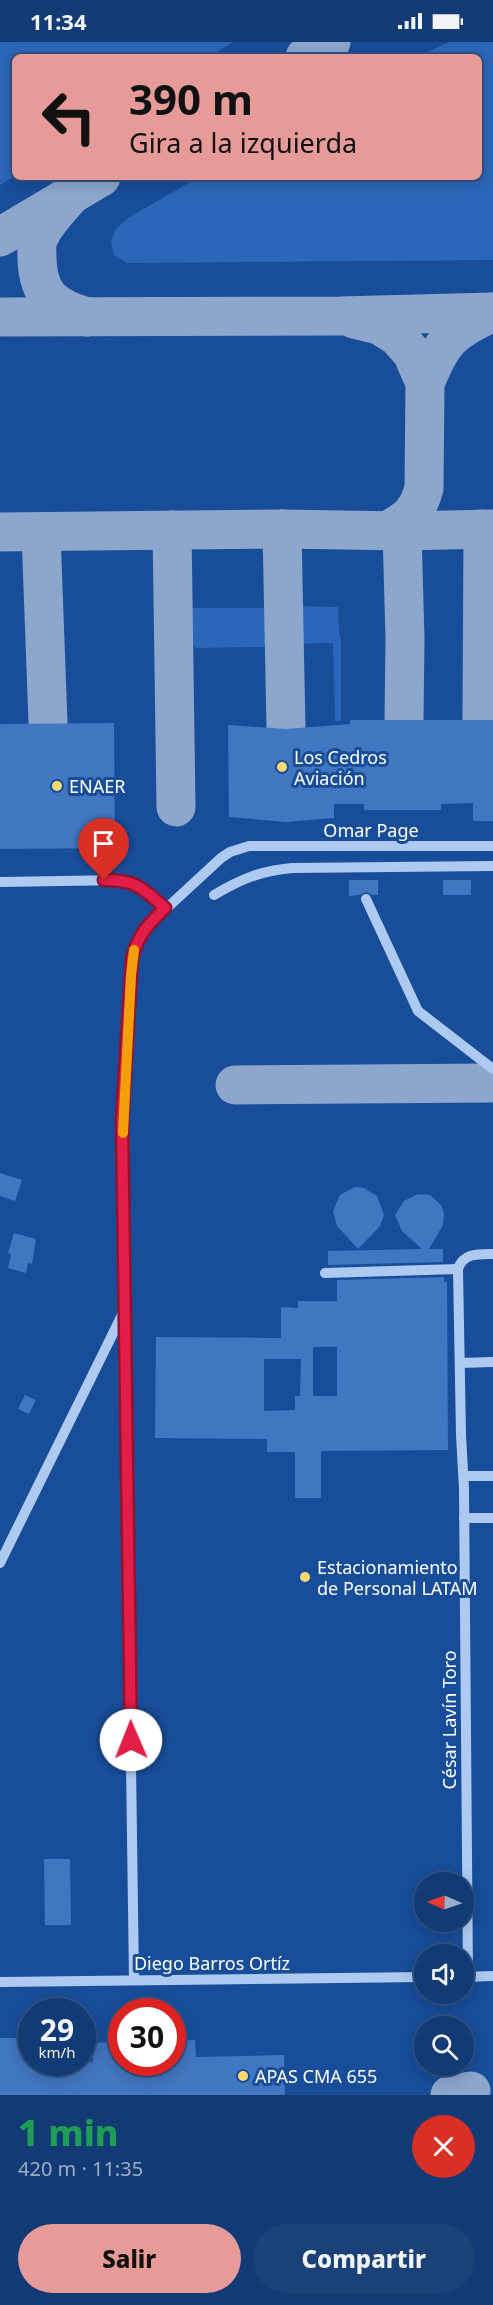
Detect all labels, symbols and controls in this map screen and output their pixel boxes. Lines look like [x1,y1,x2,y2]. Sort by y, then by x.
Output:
text: 11:34 [30,6,87,36]
text: 390 m [129,70,253,127]
icon: left [30,78,108,156]
text: Gira a la izquierda [129,124,357,161]
place label: Los Cedros Aviación [294,745,387,790]
marker: Los Cedros Aviación [275,760,289,774]
place label: ENAER [69,774,125,798]
marker: ENAER [50,779,64,793]
pin [78,818,129,880]
street label: Omar Page [323,818,419,842]
icon: arrive [87,827,120,860]
place label: Estacionamiento de Personal LATAM [317,1555,478,1600]
marker: Estacionamiento de Personal LATAM [298,1570,312,1584]
street label: César Lavín Toro [437,1650,461,1790]
position arrow [99,1708,163,1772]
north arrow [414,1872,474,1932]
map controls [414,1872,474,2076]
button: sound [414,1944,474,2004]
street label: Diego Barros Ortíz [134,1951,290,1975]
speed limit sign: 30 [108,1998,186,2076]
text: 29 [40,2009,74,2050]
button: search [414,2016,474,2076]
text: km/h [39,2042,75,2062]
place label: APAS CMA 655 [255,2064,377,2088]
marker: APAS CMA 655 [236,2069,250,2083]
text: 1 min [18,2108,119,2157]
button: close [412,2115,475,2178]
text: 420 m · 11:35 [18,2155,143,2182]
button: Salir [18,2224,241,2293]
button: Compartir [253,2224,475,2293]

